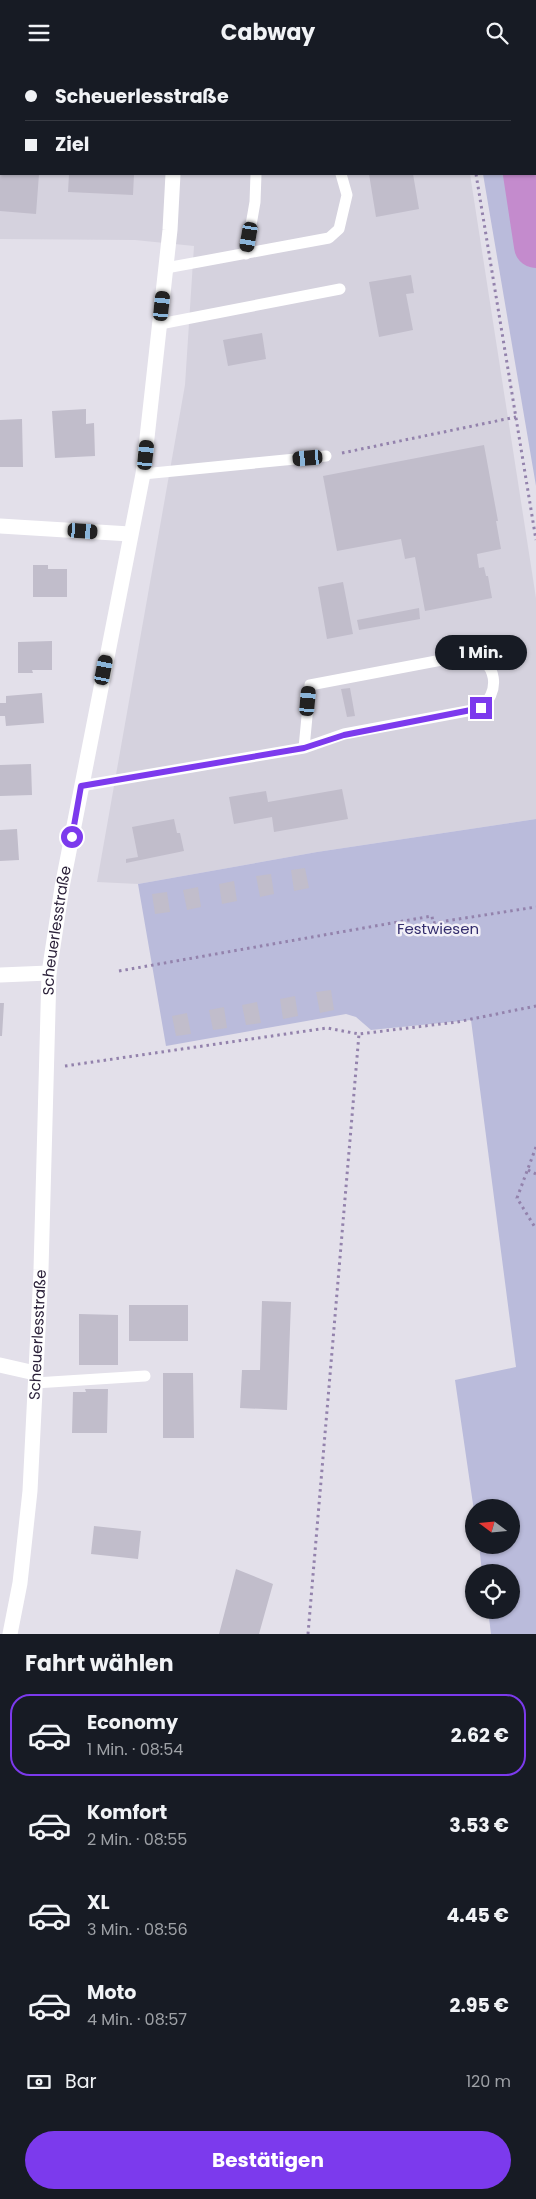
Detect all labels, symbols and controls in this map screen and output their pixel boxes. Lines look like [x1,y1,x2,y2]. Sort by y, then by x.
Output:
text: Cabway [221,17,315,48]
icon: menu [25,19,53,47]
icon: search [483,19,511,47]
text: Scheuerlesstraße [55,83,229,110]
text: Ziel [55,131,89,158]
car [239,221,258,253]
car [152,290,171,322]
car [136,439,155,471]
car [292,449,323,467]
car [67,522,98,540]
callout: 1 Min. [435,635,527,671]
text: 1 Min. [459,641,503,664]
car [93,654,114,686]
car [299,685,316,717]
route end [470,697,492,719]
route start [61,826,83,848]
street label: Scheuerlesstraße [37,864,76,996]
park label: Festwiesen [397,918,479,939]
street label: Scheuerlesstraße [24,1269,51,1401]
north arrow [465,1499,520,1554]
map controls [465,1499,520,1619]
button: locate [465,1564,520,1619]
text: Fahrt wählen [25,1648,174,1679]
text: Economy [87,1709,178,1736]
icon: car [27,1713,72,1758]
text: 2.62 € [451,1722,509,1749]
text: 1 Min. · 08:54 [87,1738,183,1761]
text: Komfort [87,1799,167,1826]
icon: car [27,1803,72,1848]
text: 3.53 € [449,1812,509,1839]
text: 2 Min. · 08:55 [87,1828,187,1851]
text: XL [87,1889,110,1916]
icon: car [27,1893,72,1938]
text: 4.45 € [446,1902,509,1929]
text: 3 Min. · 08:56 [87,1918,188,1941]
text: Moto [87,1979,136,2006]
icon: car [27,1983,72,2028]
text: 2.95 € [450,1992,509,2019]
text: 4 Min. · 08:57 [87,2008,187,2031]
icon: cash [25,2068,53,2096]
text: Bar [65,2068,97,2095]
text: 120 m [466,2070,511,2093]
button: Bestätigen [25,2131,511,2189]

